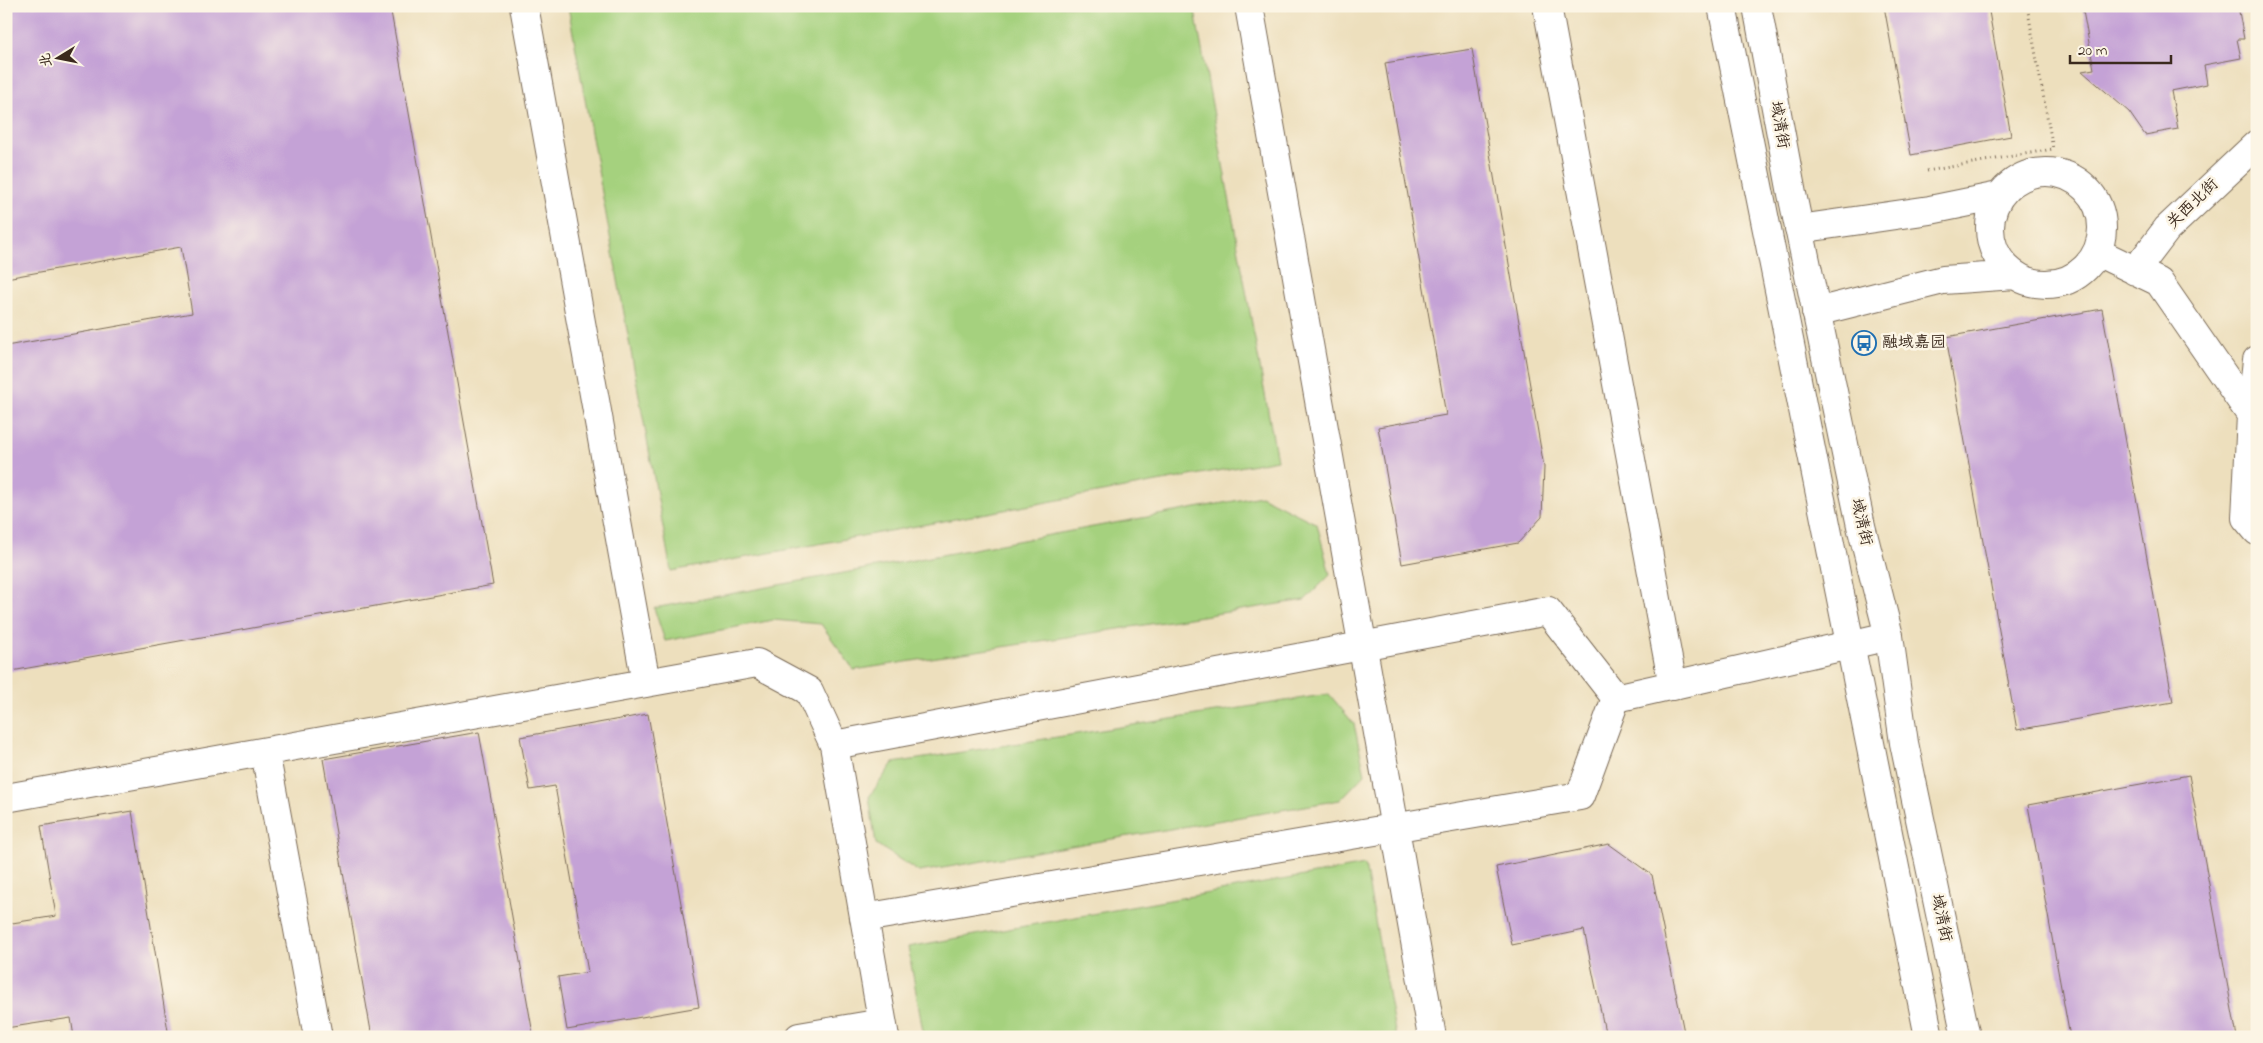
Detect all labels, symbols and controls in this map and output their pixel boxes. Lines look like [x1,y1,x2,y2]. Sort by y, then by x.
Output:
north arrow [32,32,82,82]
scale bar [2070,32,2172,64]
text: 20 m [2078,40,2108,62]
text: 北 [35,51,58,69]
street label: 域清街 [1763,99,1795,151]
street label: 关西北街 [2162,173,2224,235]
bus stop icon: 融域嘉园 [1851,330,1877,356]
place label: 融域嘉园 [1882,331,1946,355]
street label: 域清街 [1844,496,1878,548]
street label: 域清街 [1924,892,1958,944]

